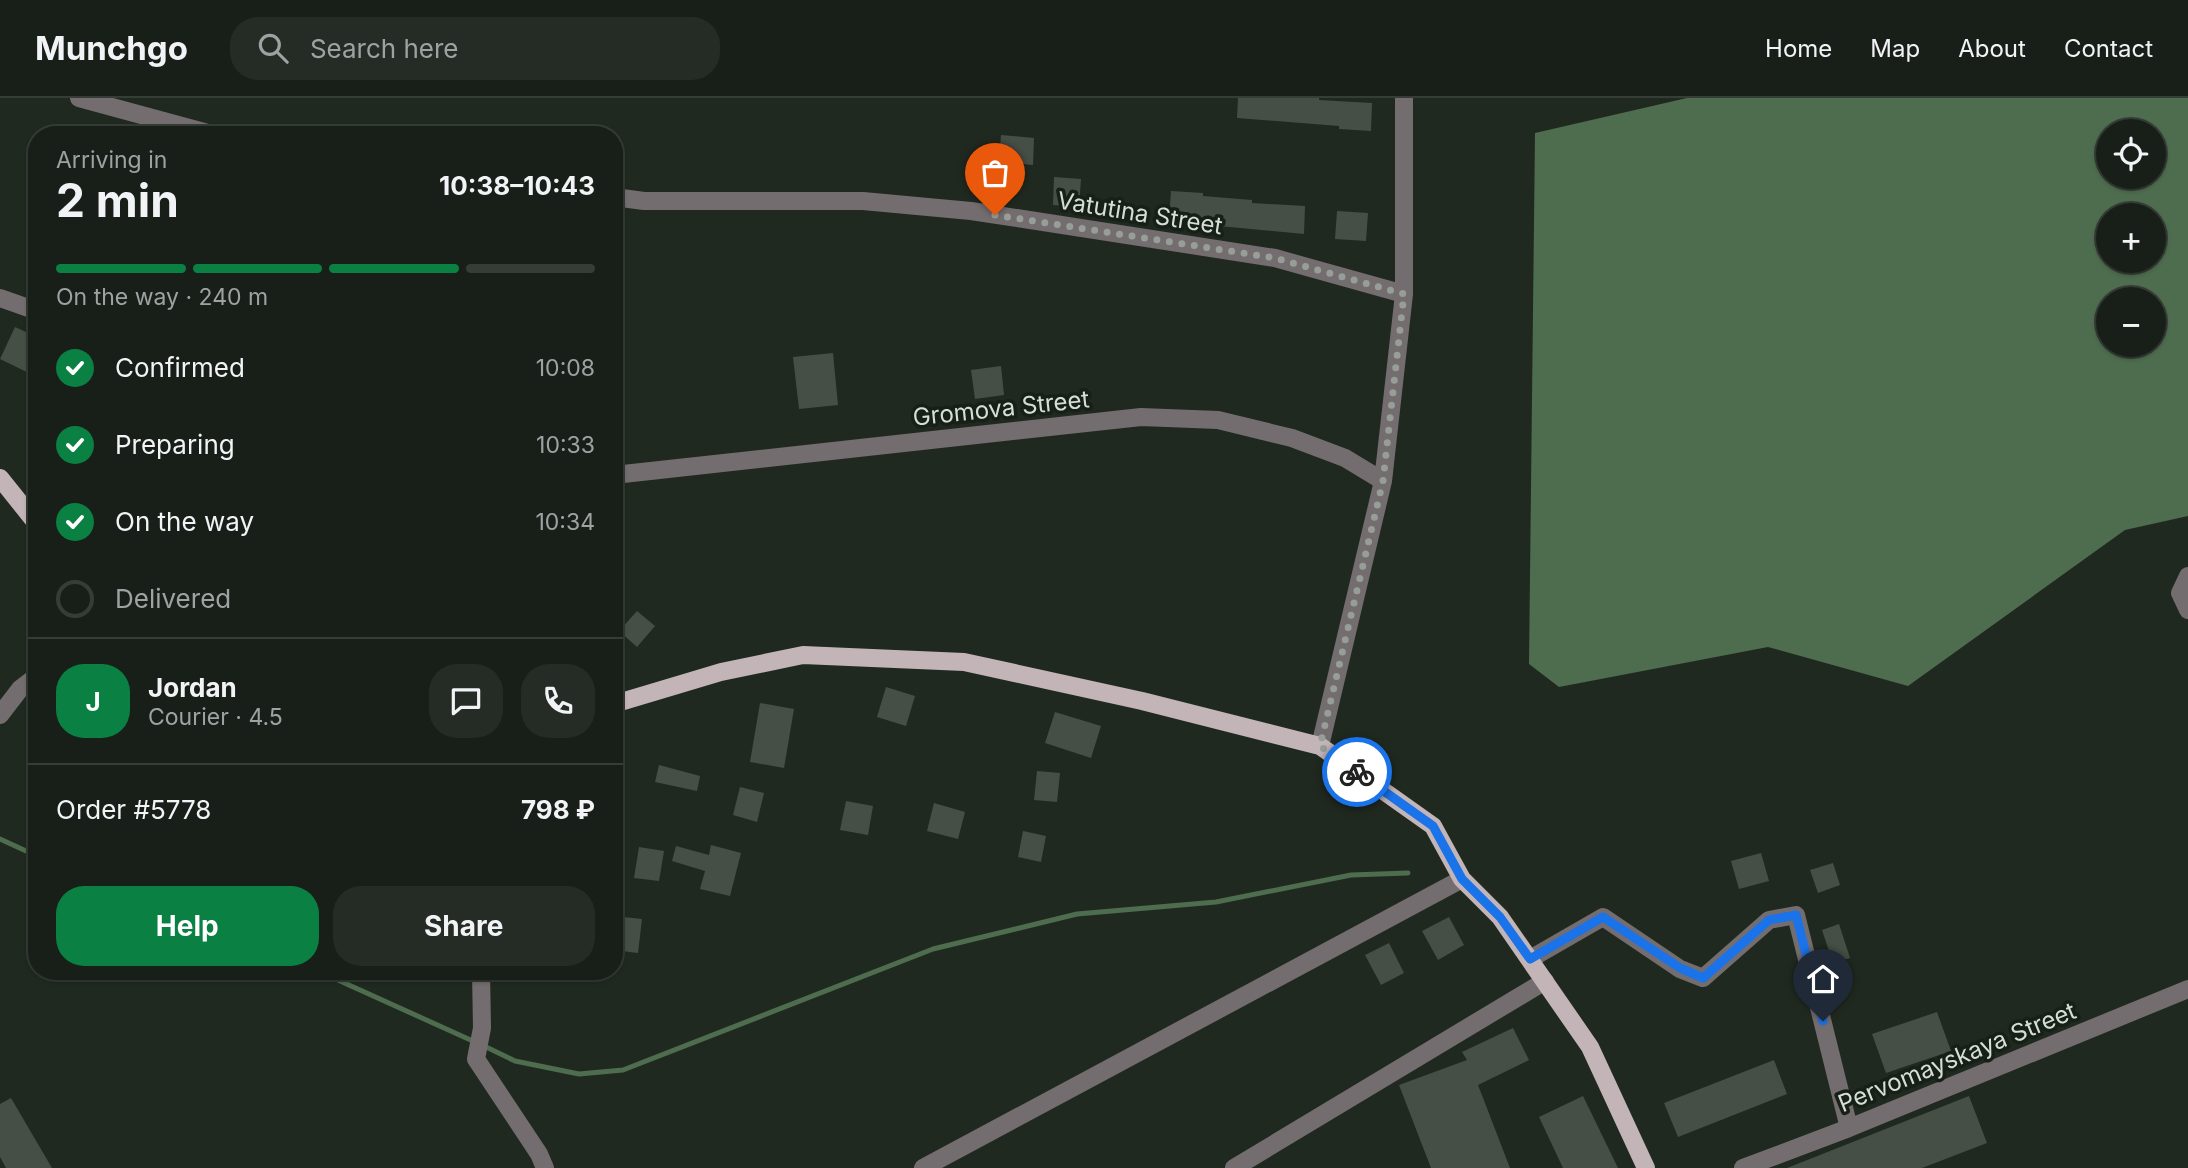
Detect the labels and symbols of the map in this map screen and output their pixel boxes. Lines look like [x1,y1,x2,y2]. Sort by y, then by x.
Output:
pin [965,143,1025,215]
street label: Vatutina Street [1055,186,1225,240]
street label: Gromova Street [911,384,1091,432]
courier [1322,737,1392,807]
pin [1793,949,1853,1021]
street label: Pervomayskaya Street [1834,996,2080,1118]

